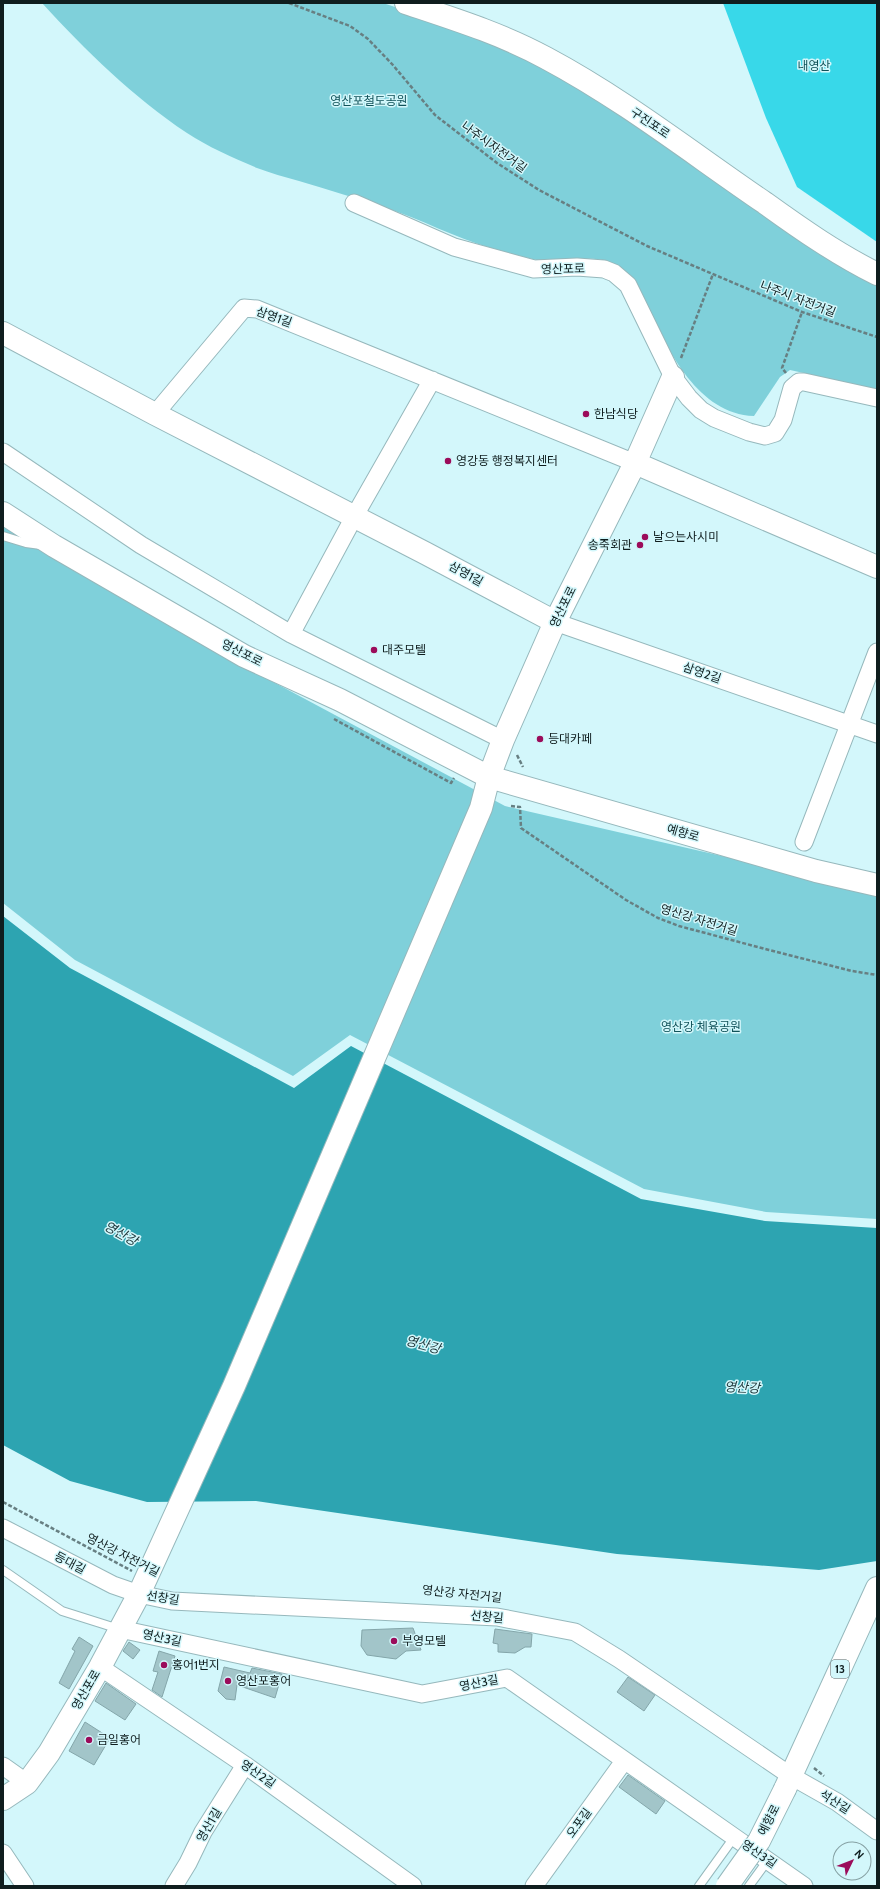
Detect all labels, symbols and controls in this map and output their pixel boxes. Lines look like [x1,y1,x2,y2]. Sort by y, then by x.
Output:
park label: 내영산 [797,58,831,73]
park label: 영산포철도공원 [330,93,408,108]
street label: 구진포로 [628,104,673,141]
street label: 나주시자전거길 [459,118,530,175]
street label: 영산포로 [541,261,585,276]
street label: 나주시 자전거길 [758,277,838,320]
street label: 삼영1길 [254,303,294,330]
place label: 한남식당 [594,406,638,421]
marker: 한남식당 [581,409,591,419]
place label: 영강동 행정복지센터 [456,453,558,468]
marker: 영강동 행정복지센터 [443,456,453,466]
place label: 날으는사시미 [653,529,719,544]
marker: 날으는사시미 [640,532,650,542]
place label: 송죽회관 [588,537,632,552]
marker: 송죽회관 [635,540,645,550]
street label: 삼영1길 [446,558,486,589]
street label: 영산포로 [546,584,579,630]
street label: 영산포로 [219,636,265,669]
place label: 대주모텔 [382,642,426,657]
marker: 대주모텔 [369,645,379,655]
street label: 삼영2길 [681,659,723,686]
place label: 등대카페 [548,731,592,746]
marker: 등대카페 [535,734,545,744]
street label: 예향로 [665,821,701,844]
street label: 영산강 자전거길 [659,901,740,938]
park label: 영산강 체육공원 [661,1019,741,1034]
water label: 영산강 [101,1217,142,1250]
water label: 영산강 [404,1332,444,1357]
water label: 영산강 [724,1378,762,1396]
street label: 영산강 자전거길 [84,1530,162,1579]
street label: 등대길 [52,1548,88,1577]
street label: 영산강 자전거길 [421,1582,503,1605]
street label: 선창길 [146,1588,181,1608]
street label: 선창길 [470,1608,504,1625]
street label: 영산3길 [141,1626,183,1649]
place label: 부영모텔 [402,1633,446,1648]
marker: 부영모텔 [389,1636,399,1646]
place label: 홍어1번지 [172,1657,220,1672]
marker: 홍어1번지 [159,1660,169,1670]
road number: 13 [831,1660,849,1678]
street label: 영산포로 [68,1667,103,1713]
street label: 영산3길 [458,1671,500,1694]
place label: 영산포홍어 [236,1673,291,1688]
marker: 영산포홍어 [223,1676,233,1686]
place label: 금일홍어 [97,1732,141,1747]
marker: 금일홍어 [84,1735,94,1745]
street label: 영산2길 [238,1756,279,1791]
street label: 석산길 [817,1786,853,1817]
street label: 예향로 [754,1802,783,1838]
street label: 영산1길 [193,1805,224,1845]
street label: 오포길 [563,1805,594,1841]
street label: 영산3길 [739,1836,780,1871]
north arrow [832,1841,872,1881]
text: N [852,1847,867,1862]

